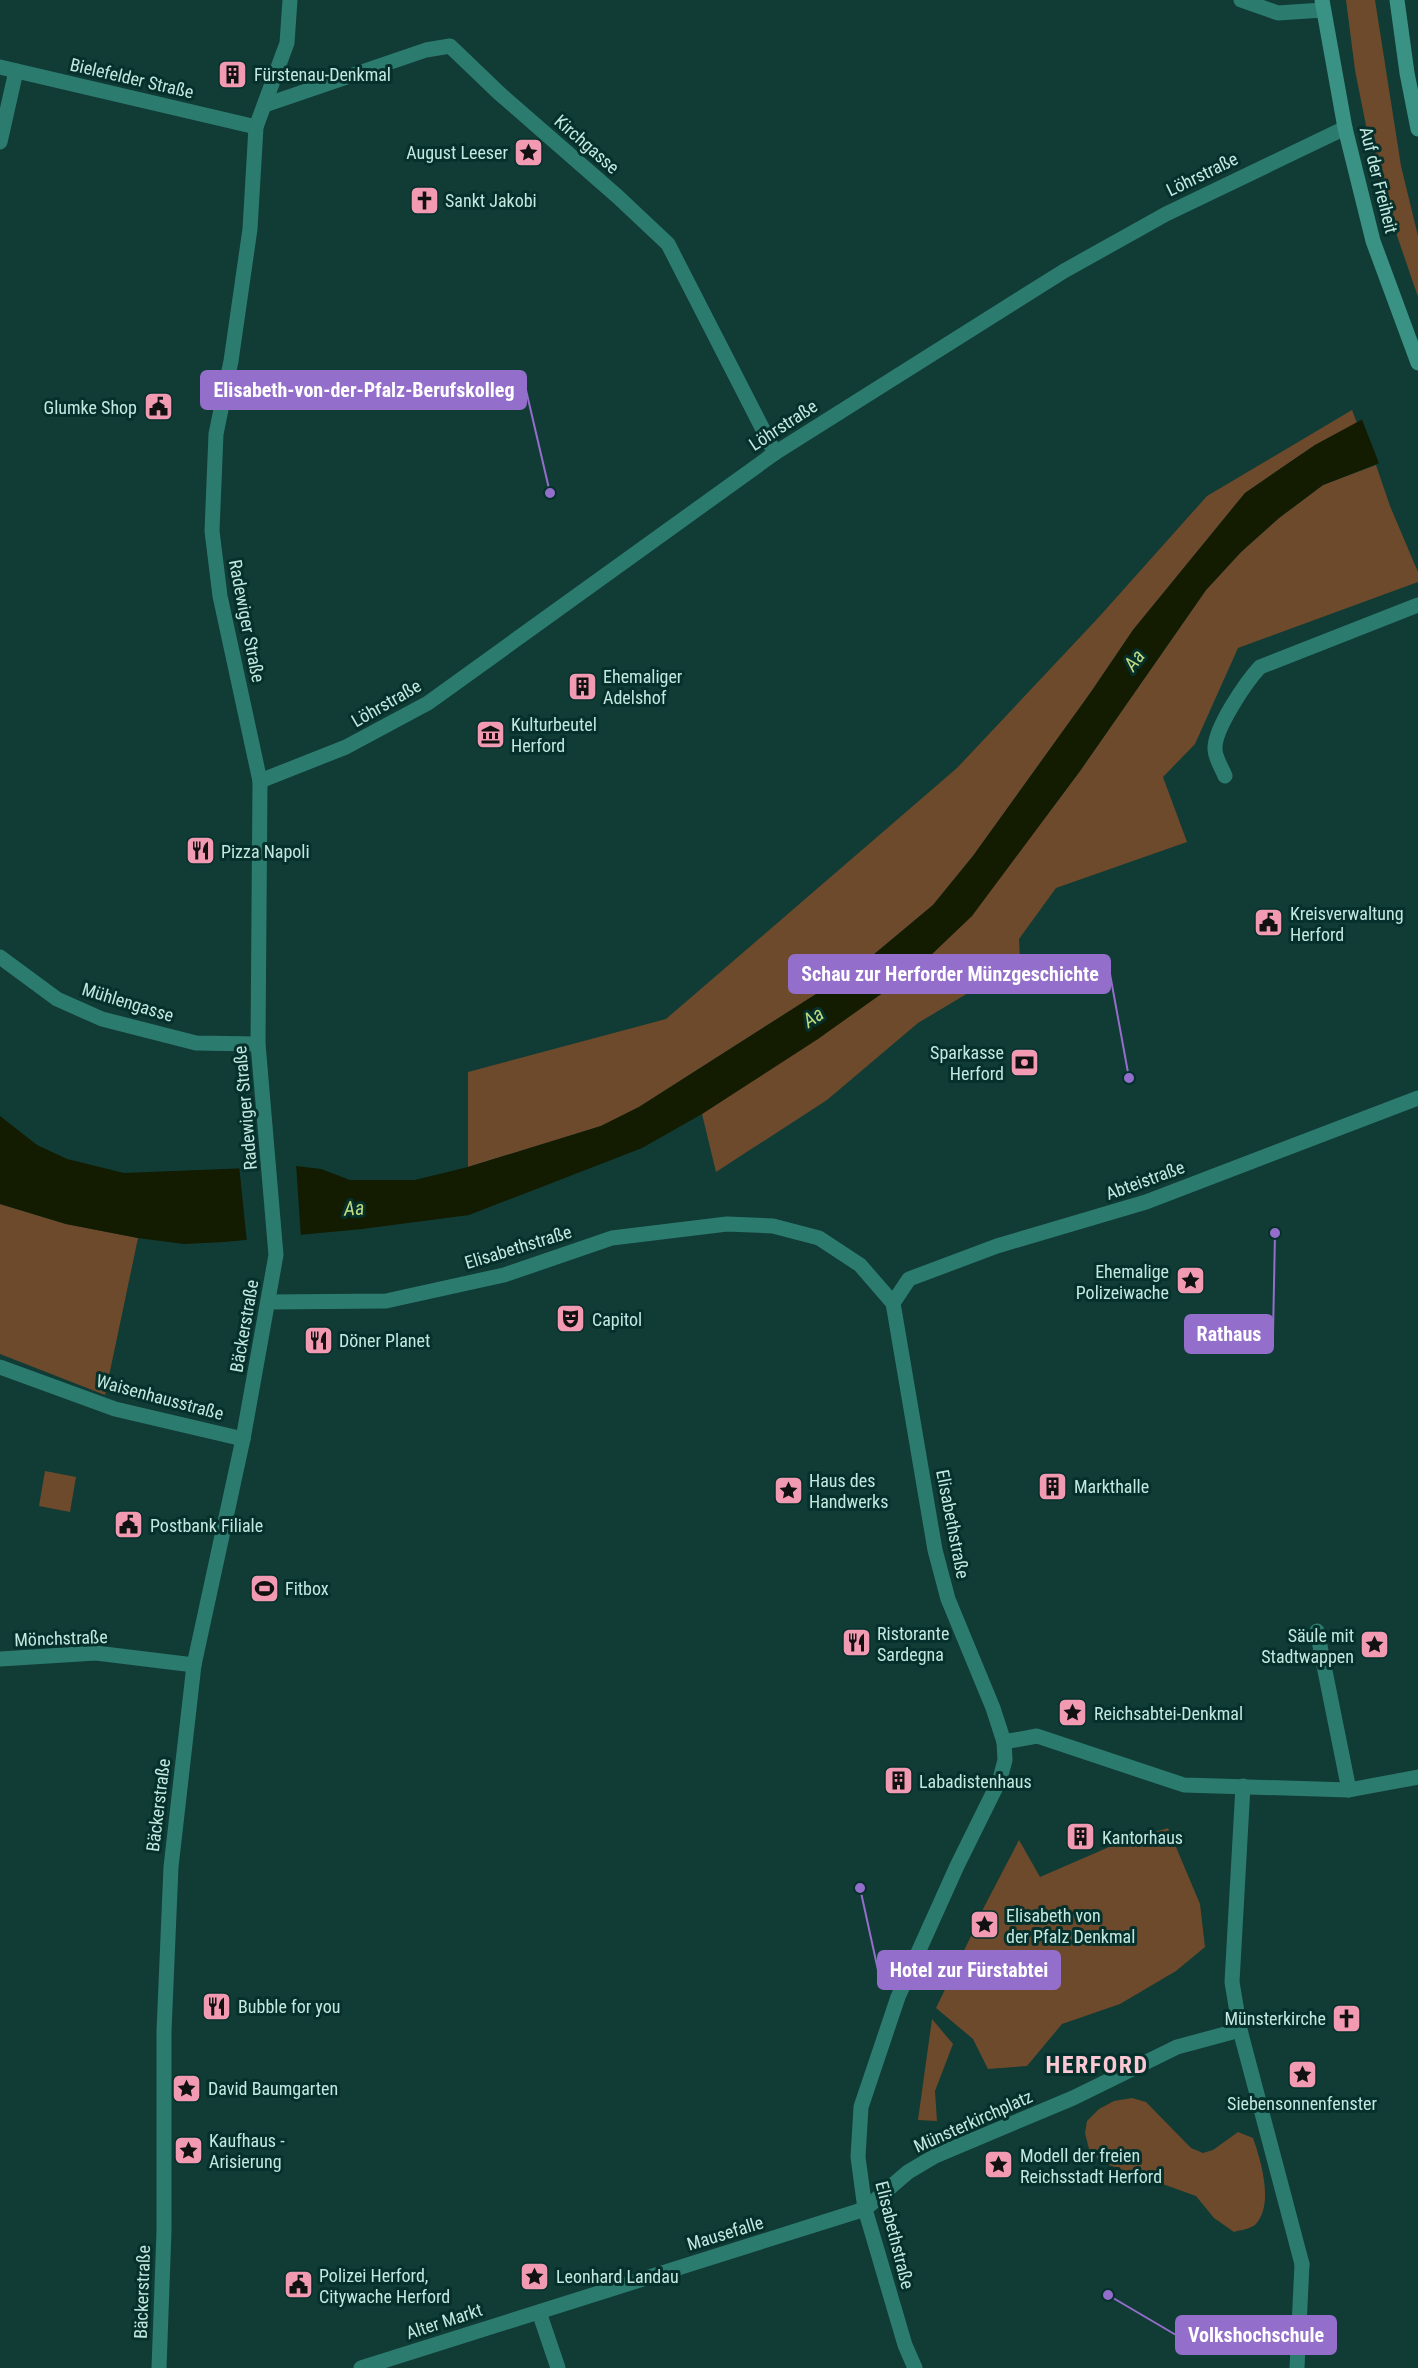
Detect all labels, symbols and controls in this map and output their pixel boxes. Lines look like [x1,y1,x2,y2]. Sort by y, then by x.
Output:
street label: Bielefelder Straße [68,54,196,102]
building icon: Fürstenau-Denkmal [217,58,249,90]
place label: Fürstenau-Denkmal [254,64,391,85]
street label: Kirchgasse [550,110,624,178]
street label: Auf der Freiheit [1356,125,1402,235]
place icon: August Leeser [513,136,545,168]
place label: August Leeser [406,142,509,163]
street label: Löhrstraße [1163,148,1241,200]
church icon: Sankt Jakobi [408,184,440,216]
place label: Sankt Jakobi [445,190,537,211]
callout: Elisabeth-von-der-Pfalz-Berufskolleg [201,371,526,409]
text: Elisabeth-von-der-Pfalz-Berufskolleg [214,378,514,402]
public building icon: Glumke Shop [142,391,174,423]
street label: Löhrstraße [745,395,821,455]
place label: Glumke Shop [44,397,137,418]
street label: Radewiger Straße [225,558,269,684]
water label: Aa [1118,645,1150,676]
place label: Ehemaliger Adelshof [603,666,683,708]
building icon: Ehemaliger Adelshof [566,670,598,702]
street label: Löhrstraße [347,675,425,731]
place label: Kulturbeutel Herford [511,714,597,756]
museum icon: Kulturbeutel Herford [474,718,506,750]
restaurant icon: Pizza Napoli [184,835,216,867]
place label: Pizza Napoli [221,841,310,862]
place label: Kreisverwaltung Herford [1290,903,1404,945]
public building icon: Kreisverwaltung Herford [1253,907,1285,939]
callout: Schau zur Herforder Münzgeschichte [789,955,1110,993]
text: Schau zur Herforder Münzgeschichte [801,962,1099,986]
street label: Mühlengasse [80,978,176,1026]
water label: Aa [797,1001,828,1033]
place label: Sparkasse Herford [930,1042,1004,1084]
street label: Radewiger Straße [229,1045,261,1171]
bank icon: Sparkasse Herford [1009,1046,1041,1078]
street label: Abteistraße [1103,1156,1187,1204]
water label: Aa [342,1195,365,1221]
street label: Elisabethstraße [462,1221,574,1273]
place label: Ehemalige Polizeiwache [1076,1261,1169,1303]
place icon: Ehemalige Polizeiwache [1174,1265,1206,1297]
street label: Bäckerstraße [226,1278,262,1374]
theatre icon: Capitol [555,1303,587,1335]
place label: Capitol [592,1309,642,1330]
callout: Rathaus [1185,1315,1273,1353]
text: Rathaus [1197,1322,1261,1346]
restaurant icon: Döner Planet [302,1324,334,1356]
place label: Döner Planet [339,1330,430,1351]
street label: Waisenhausstraße [94,1370,226,1424]
street label: Elisabethstraße [932,1468,974,1580]
place label: Haus des Handwerks [809,1470,888,1512]
building icon: Markthalle [1037,1470,1069,1502]
place icon: Haus des Handwerks [772,1474,804,1506]
place label: Markthalle [1074,1476,1149,1497]
public building icon: Postbank Filiale [113,1509,145,1541]
place label: Postbank Filiale [150,1515,263,1536]
sports icon: Fitbox [248,1572,280,1604]
place label: Fitbox [285,1578,329,1599]
place label: Ristorante Sardegna [877,1623,949,1665]
place label: Säule mit Stadtwappen [1261,1625,1354,1667]
street label: Mönchstraße [14,1626,108,1650]
restaurant icon: Ristorante Sardegna [840,1627,872,1659]
place icon: Säule mit Stadtwappen [1359,1629,1391,1661]
place icon: Reichsabtei-Denkmal [1057,1697,1089,1729]
place label: Reichsabtei-Denkmal [1094,1703,1243,1724]
street label: Bäckerstraße [142,1757,174,1853]
building icon: Labadistenhaus [882,1765,914,1797]
place label: Labadistenhaus [919,1771,1032,1792]
building icon: Kantorhaus [1065,1821,1097,1853]
place label: Kantorhaus [1102,1827,1183,1848]
place label: Elisabeth von der Pfalz Denkmal [1006,1905,1135,1947]
place icon: Elisabeth von der Pfalz Denkmal [969,1909,1001,1941]
callout: Hotel zur Fürstabtei [878,1951,1060,1989]
text: Hotel zur Fürstabtei [890,1958,1048,1982]
restaurant icon: Bubble for you [201,1990,233,2022]
place label: Bubble for you [238,1996,340,2017]
church icon: Münsterkirche [1331,2002,1363,2034]
place label: Münsterkirche [1225,2008,1326,2029]
district label: HERFORD [1045,2051,1149,2079]
place icon: Siebensonnenfenster [1286,2058,1318,2090]
place icon: David Baumgarten [171,2072,203,2104]
place label: David Baumgarten [208,2078,338,2099]
street label: Münsterkirchplatz [910,2085,1036,2157]
place label: Siebensonnenfenster [1227,2093,1377,2114]
place label: Kaufhaus - Arisierung [209,2130,285,2172]
place icon: Kaufhaus - Arisierung [172,2134,204,2166]
place label: Modell der freien Reichsstadt Herford [1020,2145,1162,2187]
place icon: Modell der freien Reichsstadt Herford [983,2149,1015,2181]
street label: Elisabethstraße [871,2179,919,2291]
street label: Mausefalle [684,2211,766,2255]
street label: Bäckerstraße [130,2245,154,2339]
place icon: Leonhard Landau [519,2260,551,2292]
place label: Polizei Herford, Citywache Herford [319,2265,450,2307]
place label: Leonhard Landau [556,2266,679,2287]
public building icon: Polizei Herford, Citywache Herford [282,2269,314,2301]
street label: Alter Markt [403,2299,485,2343]
callout: Volkshochschule [1176,2316,1336,2354]
text: Volkshochschule [1188,2323,1324,2347]

